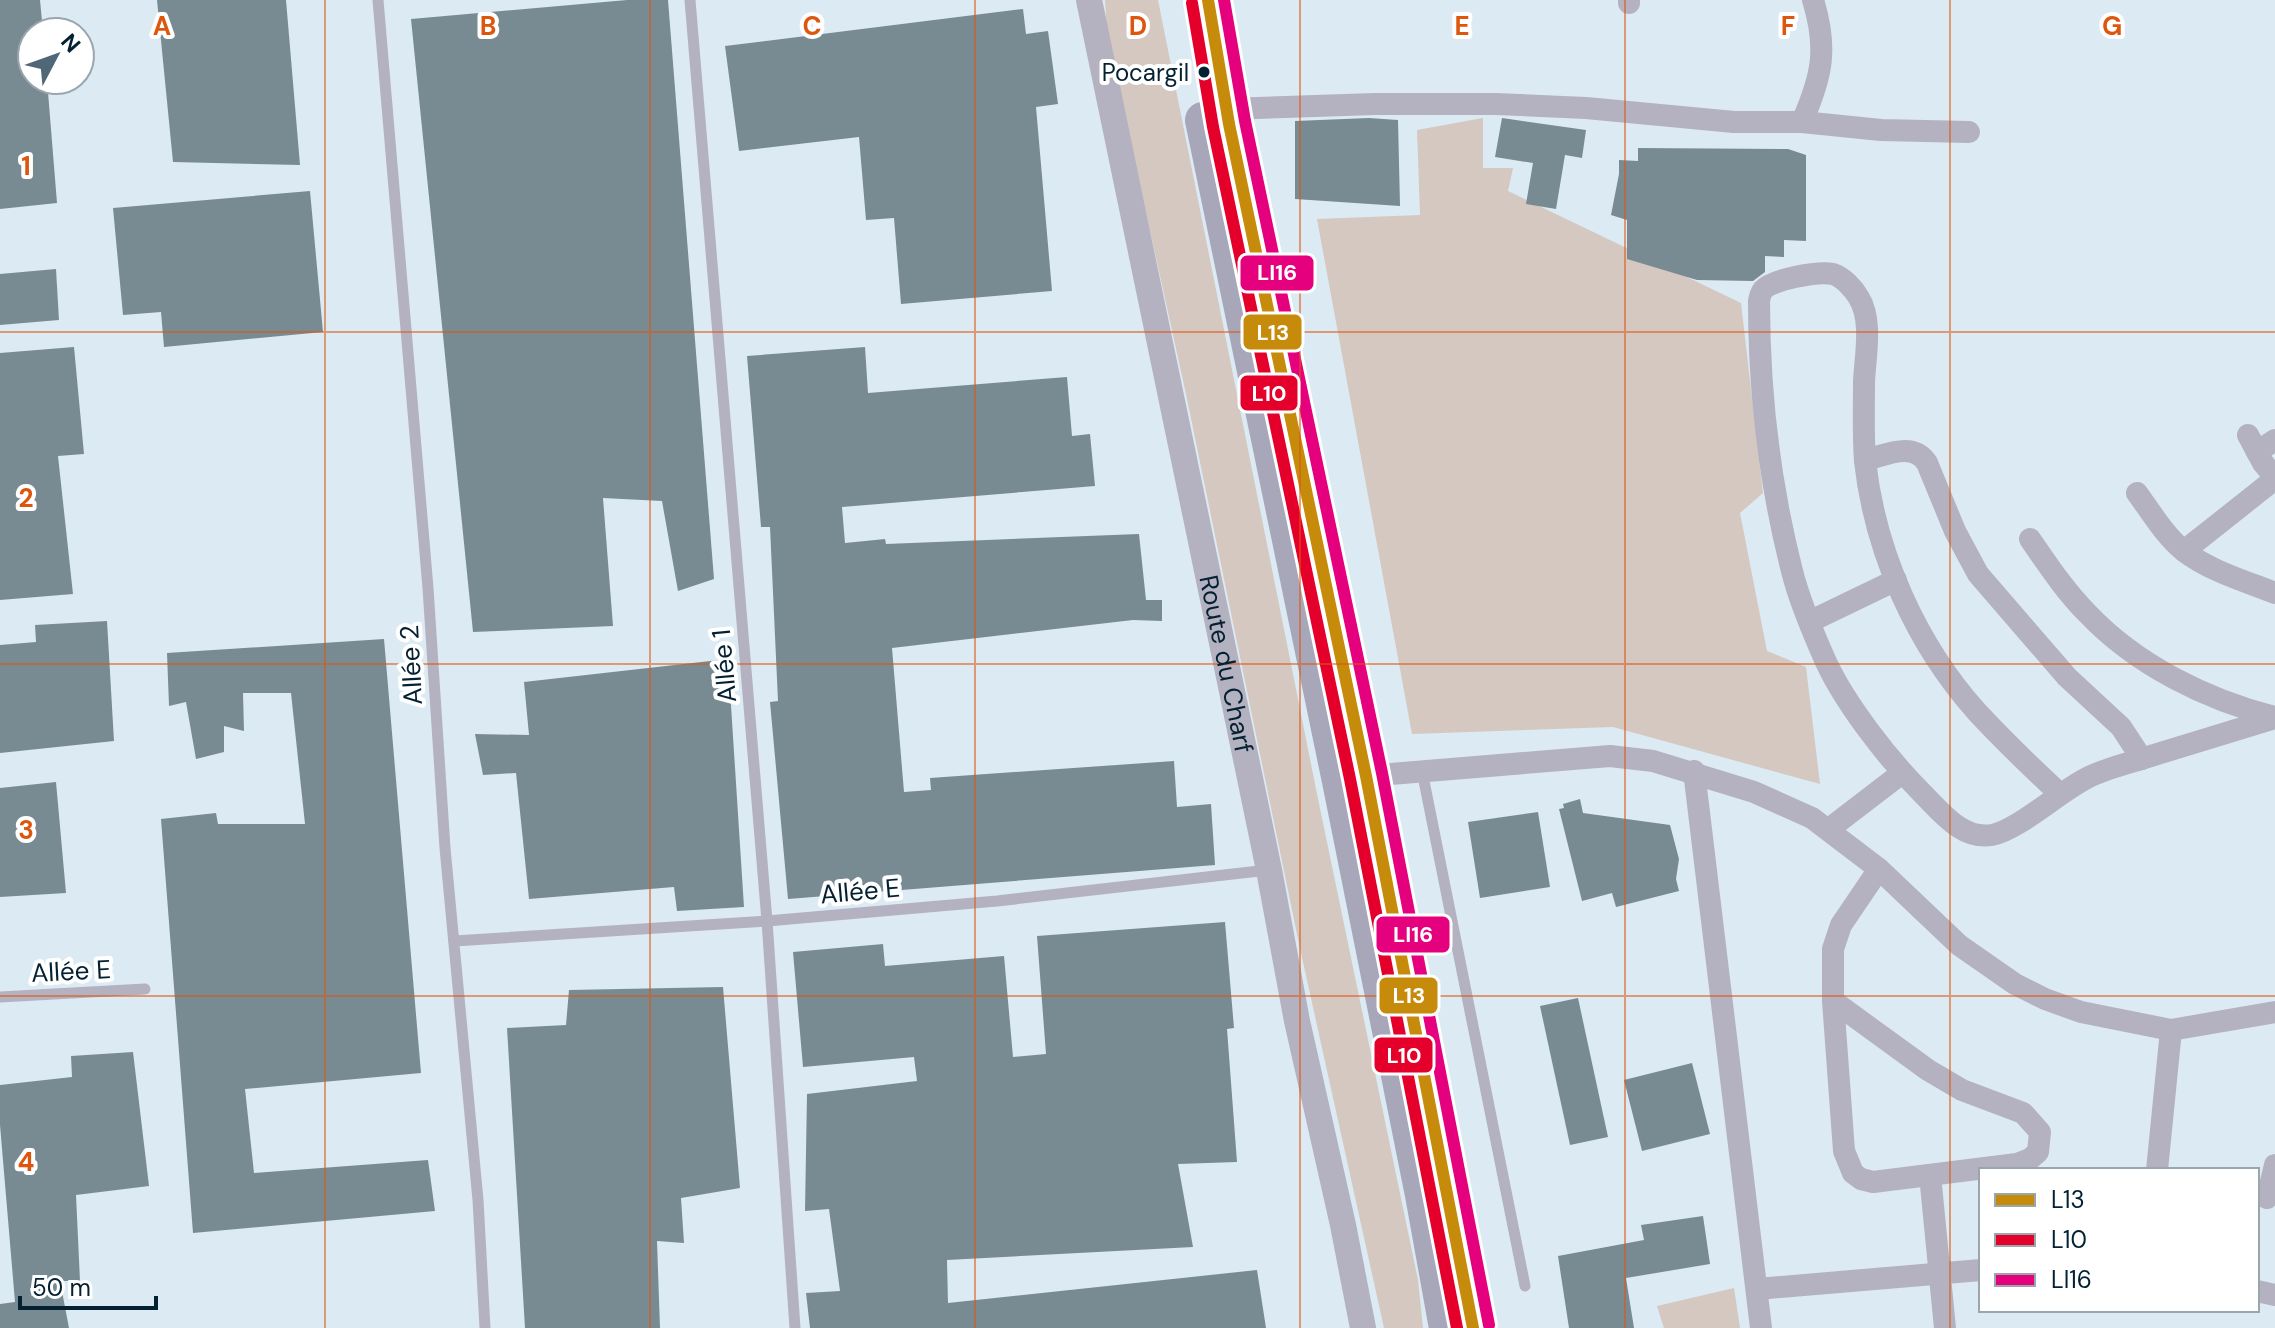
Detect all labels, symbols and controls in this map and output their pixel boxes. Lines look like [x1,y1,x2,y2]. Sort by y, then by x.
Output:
text: A [153,9,171,43]
text: B [480,9,496,43]
text: C [802,9,822,43]
text: D [1129,9,1147,43]
text: E [1454,9,1470,43]
text: F [1781,9,1795,43]
text: G [2102,9,2122,43]
north arrow [16,16,96,96]
text: N [55,28,87,59]
place label: Pocargil [1102,57,1189,88]
marker: Pocargil [1196,64,1212,80]
text: 1 [21,149,31,183]
line badge: LI16 [1239,254,1315,292]
text: LI16 [1257,258,1297,287]
line badge: L13 [1242,313,1303,351]
text: L13 [1257,318,1289,347]
line badge: L10 [1239,374,1299,412]
text: L10 [1252,379,1286,408]
text: 2 [18,481,34,515]
street label: Route du Charf [1191,572,1261,756]
street label: Allée 2 [392,624,430,706]
street label: Allée 1 [704,628,744,704]
text: 3 [18,813,34,847]
street label: Allée E [819,871,901,911]
line badge: LI16 [1375,915,1451,954]
text: LI16 [1393,920,1433,949]
street label: Allée E [30,952,112,990]
line badge: L13 [1378,976,1439,1015]
text: L13 [1393,981,1425,1010]
line badge: L10 [1373,1036,1434,1074]
text: L10 [1387,1041,1421,1070]
text: 4 [18,1145,34,1179]
legend [1979,1168,2259,1312]
text: L13 [2051,1184,2085,1215]
text: L10 [2051,1224,2087,1255]
scale bar [20,1260,156,1310]
text: LI16 [2051,1264,2092,1295]
text: 50 m [32,1272,91,1303]

